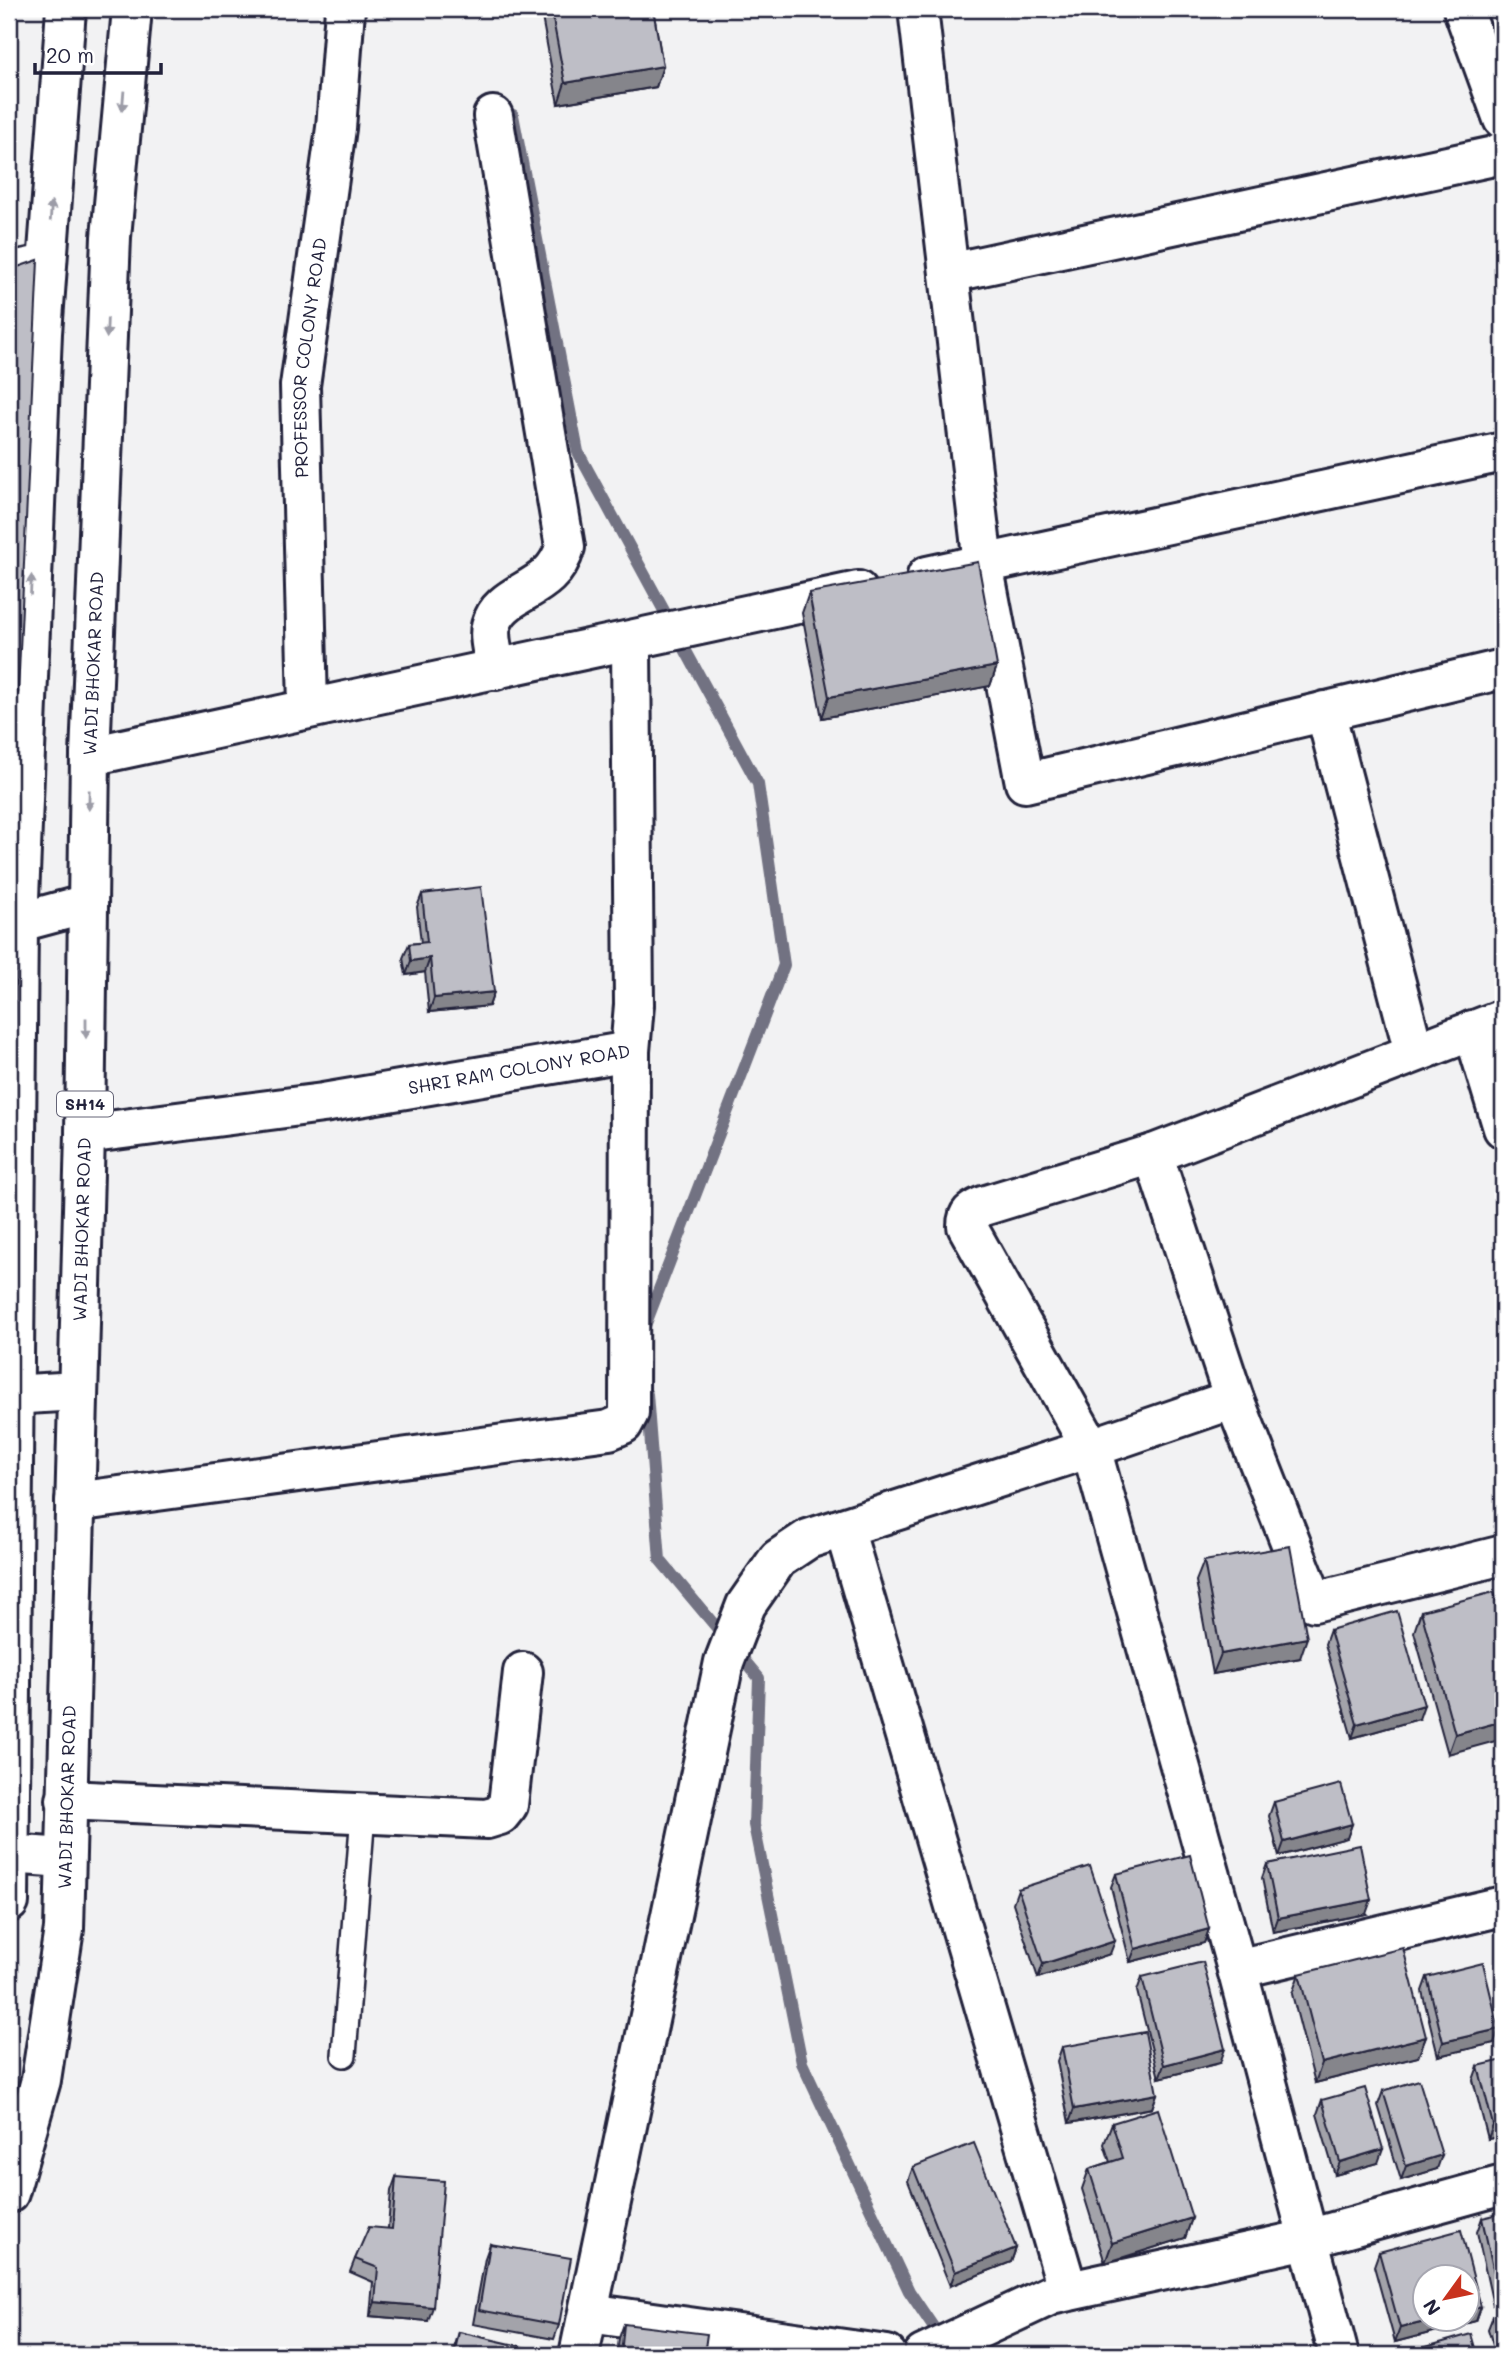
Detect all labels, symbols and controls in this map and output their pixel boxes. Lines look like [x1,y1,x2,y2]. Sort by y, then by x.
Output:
scale bar [35,32,161,76]
text: 20 m [46,41,94,68]
one-way arrow [117,90,128,112]
one-way arrow [46,200,57,222]
street label: PROFESSOR COLONY ROAD [287,236,332,478]
one-way arrow [102,317,113,339]
street label: WADI BHOKAR ROAD [77,571,108,756]
one-way arrow [25,573,36,595]
one-way arrow [83,789,95,811]
one-way arrow [80,1017,92,1039]
street label: SHRI RAM COLONY ROAD [406,1038,632,1099]
road number: SH14 [57,1092,113,1116]
street label: WADI BHOKAR ROAD [67,1137,96,1322]
street label: WADI BHOKAR ROAD [52,1705,81,1889]
north arrow [1410,2262,1480,2332]
text: N [1417,2295,1446,2320]

